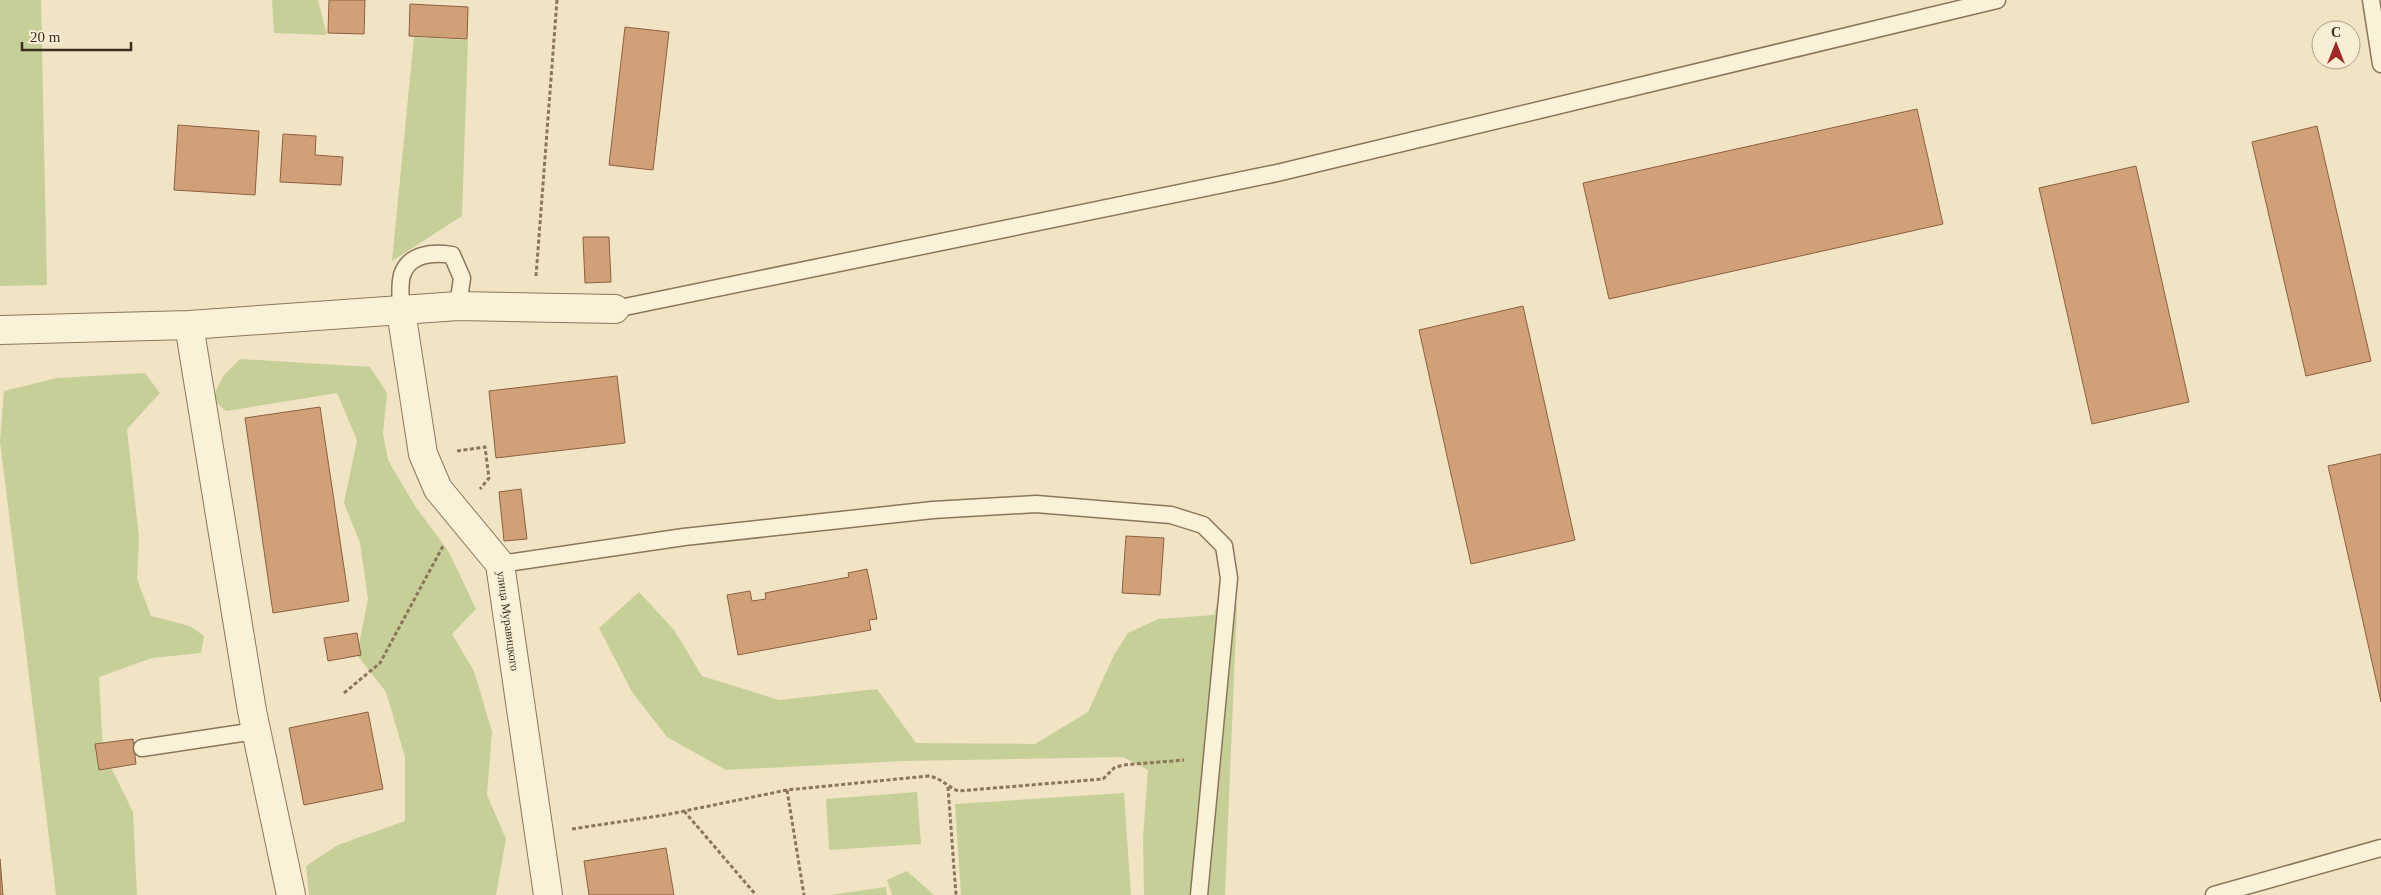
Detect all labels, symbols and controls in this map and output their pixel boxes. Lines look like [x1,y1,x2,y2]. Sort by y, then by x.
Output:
scale bar [22,20,131,52]
north arrow [2311,20,2361,70]
text: С [2331,25,2341,40]
text: 20 m [30,29,61,45]
street label: улица Муравицкого [494,570,522,672]

